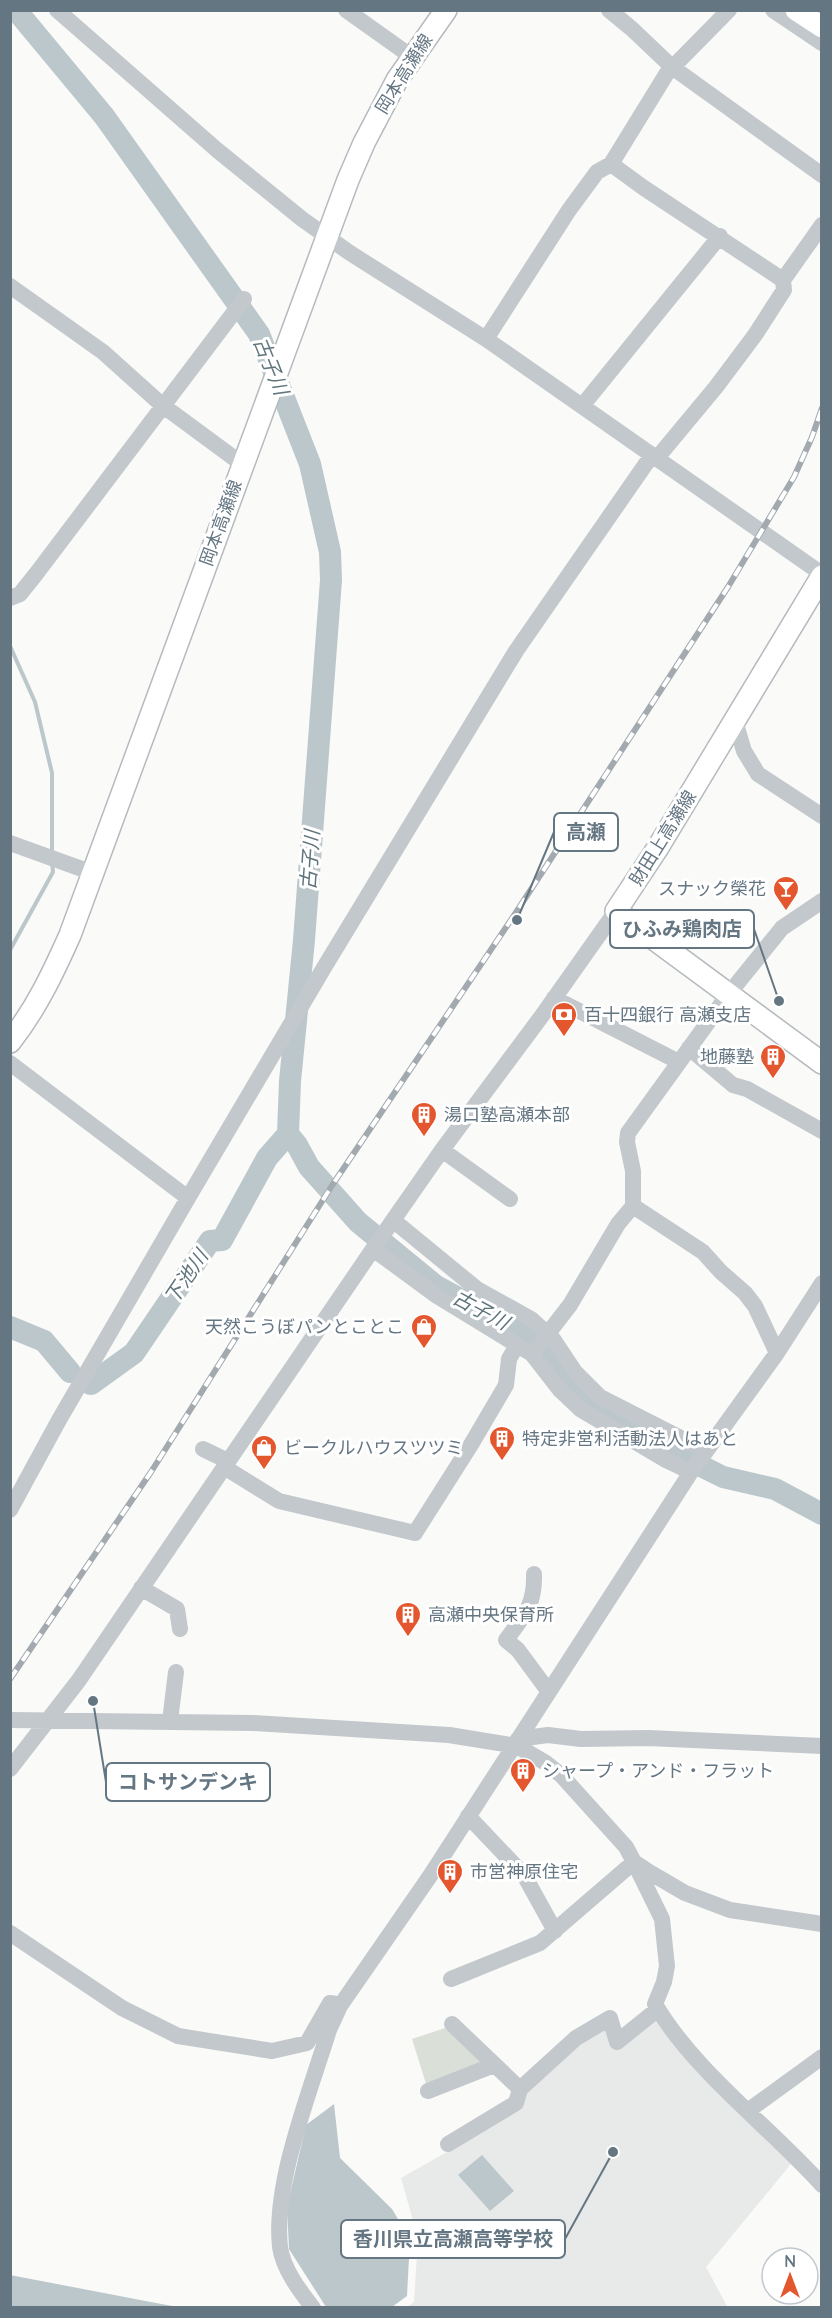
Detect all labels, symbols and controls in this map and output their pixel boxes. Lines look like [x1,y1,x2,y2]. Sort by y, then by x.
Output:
street label: 岡本高瀬線 [370,29,437,118]
water label: 古子川 [249,333,295,400]
street label: 岡本高瀬線 [194,477,247,569]
street label: 財田上高瀬線 [624,786,701,890]
callout: 高瀬 [554,813,618,851]
text: 高瀬 [566,819,606,844]
water label: 古子川 [295,827,324,891]
bar icon: スナック榮花 [771,874,801,912]
place label: スナック榮花 [658,877,766,900]
callout: ひふみ鶏肉店 [610,910,754,948]
text: ひふみ鶏肉店 [622,916,742,941]
bank icon: 百十四銀行 高瀬支店 [549,1000,579,1038]
place label: 百十四銀行 高瀬支店 [584,1003,751,1026]
building icon: 地藤塾 [758,1042,788,1080]
place label: 地藤塾 [700,1045,754,1068]
building icon: 湯口塾高瀬本部 [409,1100,439,1138]
place label: 湯口塾高瀬本部 [444,1103,570,1126]
water label: 下池川 [158,1243,214,1309]
water label: 古子川 [449,1284,515,1336]
shop icon: 天然こうぼパンとことこ [409,1312,439,1350]
place label: 天然こうぼパンとことこ [205,1315,404,1338]
building icon: 特定非営利活動法人はあと [487,1424,517,1462]
place label: 特定非営利活動法人はあと [522,1427,738,1450]
shop icon: ビークルハウスツツミ [249,1433,279,1471]
place label: ビークルハウスツツミ [284,1436,463,1459]
building icon: 高瀬中央保育所 [393,1600,423,1638]
place label: 高瀬中央保育所 [428,1603,554,1626]
building icon: シャープ・アンド・フラット [508,1756,538,1794]
place label: シャープ・アンド・フラット [542,1759,774,1782]
callout: コトサンデンキ [106,1763,270,1801]
text: コトサンデンキ [118,1769,258,1794]
building icon: 市営神原住宅 [435,1857,465,1895]
place label: 市営神原住宅 [470,1860,578,1883]
callout: 香川県立高瀬高等学校 [341,2220,565,2258]
text: 香川県立高瀬高等学校 [353,2226,553,2251]
north arrow [760,2246,820,2306]
text: N [784,2251,796,2271]

